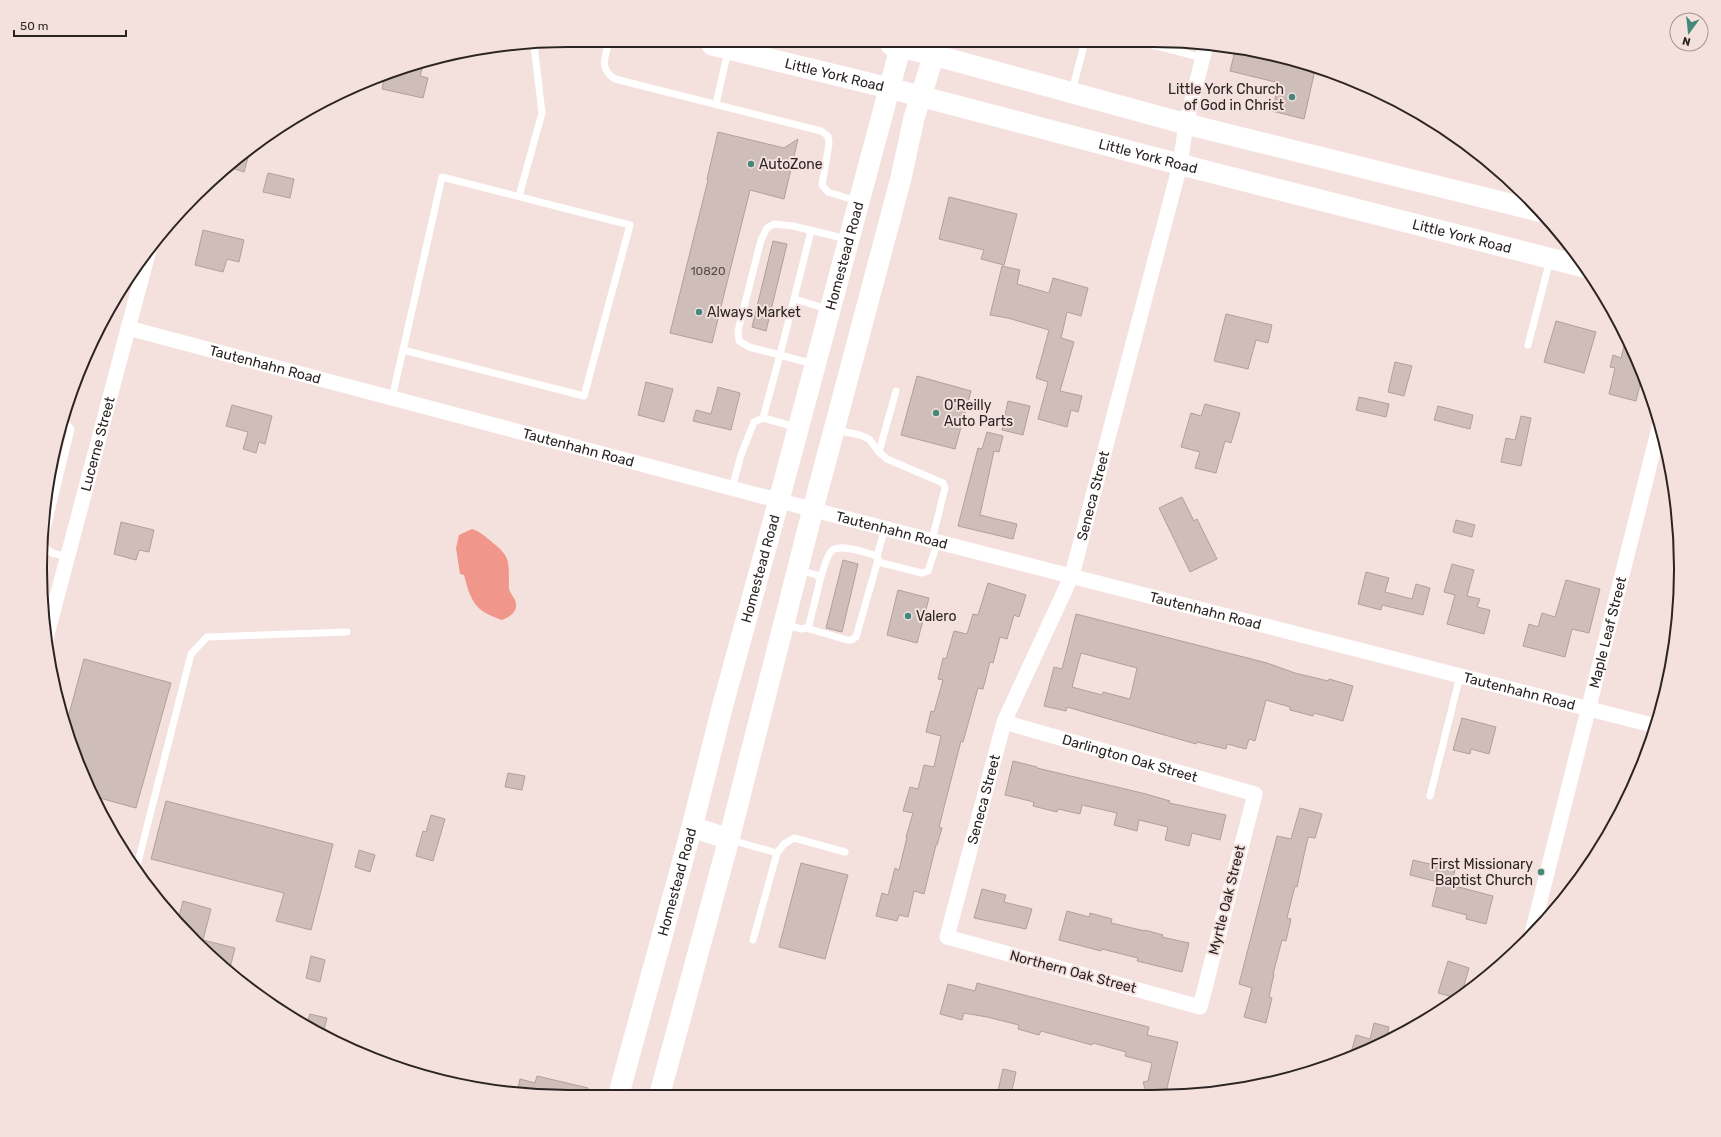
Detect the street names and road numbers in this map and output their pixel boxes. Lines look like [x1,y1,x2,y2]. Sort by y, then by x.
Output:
street label: Little York Road [783,54,886,95]
street label: Little York Road [1097,135,1199,177]
street label: Homestead Road [822,200,867,312]
street label: Little York Road [1411,215,1513,257]
street label: Tautenhahn Road [208,341,323,387]
street label: Lucerne Street [77,394,118,493]
street label: Tautenhahn Road [521,425,636,470]
street label: Seneca Street [1073,448,1113,543]
street label: Tautenhahn Road [834,508,949,553]
street label: Homestead Road [737,513,783,625]
street label: Maple Leaf Street [1585,574,1630,690]
street label: Tautenhahn Road [1148,588,1263,633]
street label: Tautenhahn Road [1462,668,1577,713]
street label: Darlington Oak Street [1060,731,1200,786]
street label: Seneca Street [963,752,1004,846]
street label: Homestead Road [654,826,700,938]
street label: Myrtle Oak Street [1205,843,1249,957]
street label: Northern Oak Street [1008,947,1139,997]

